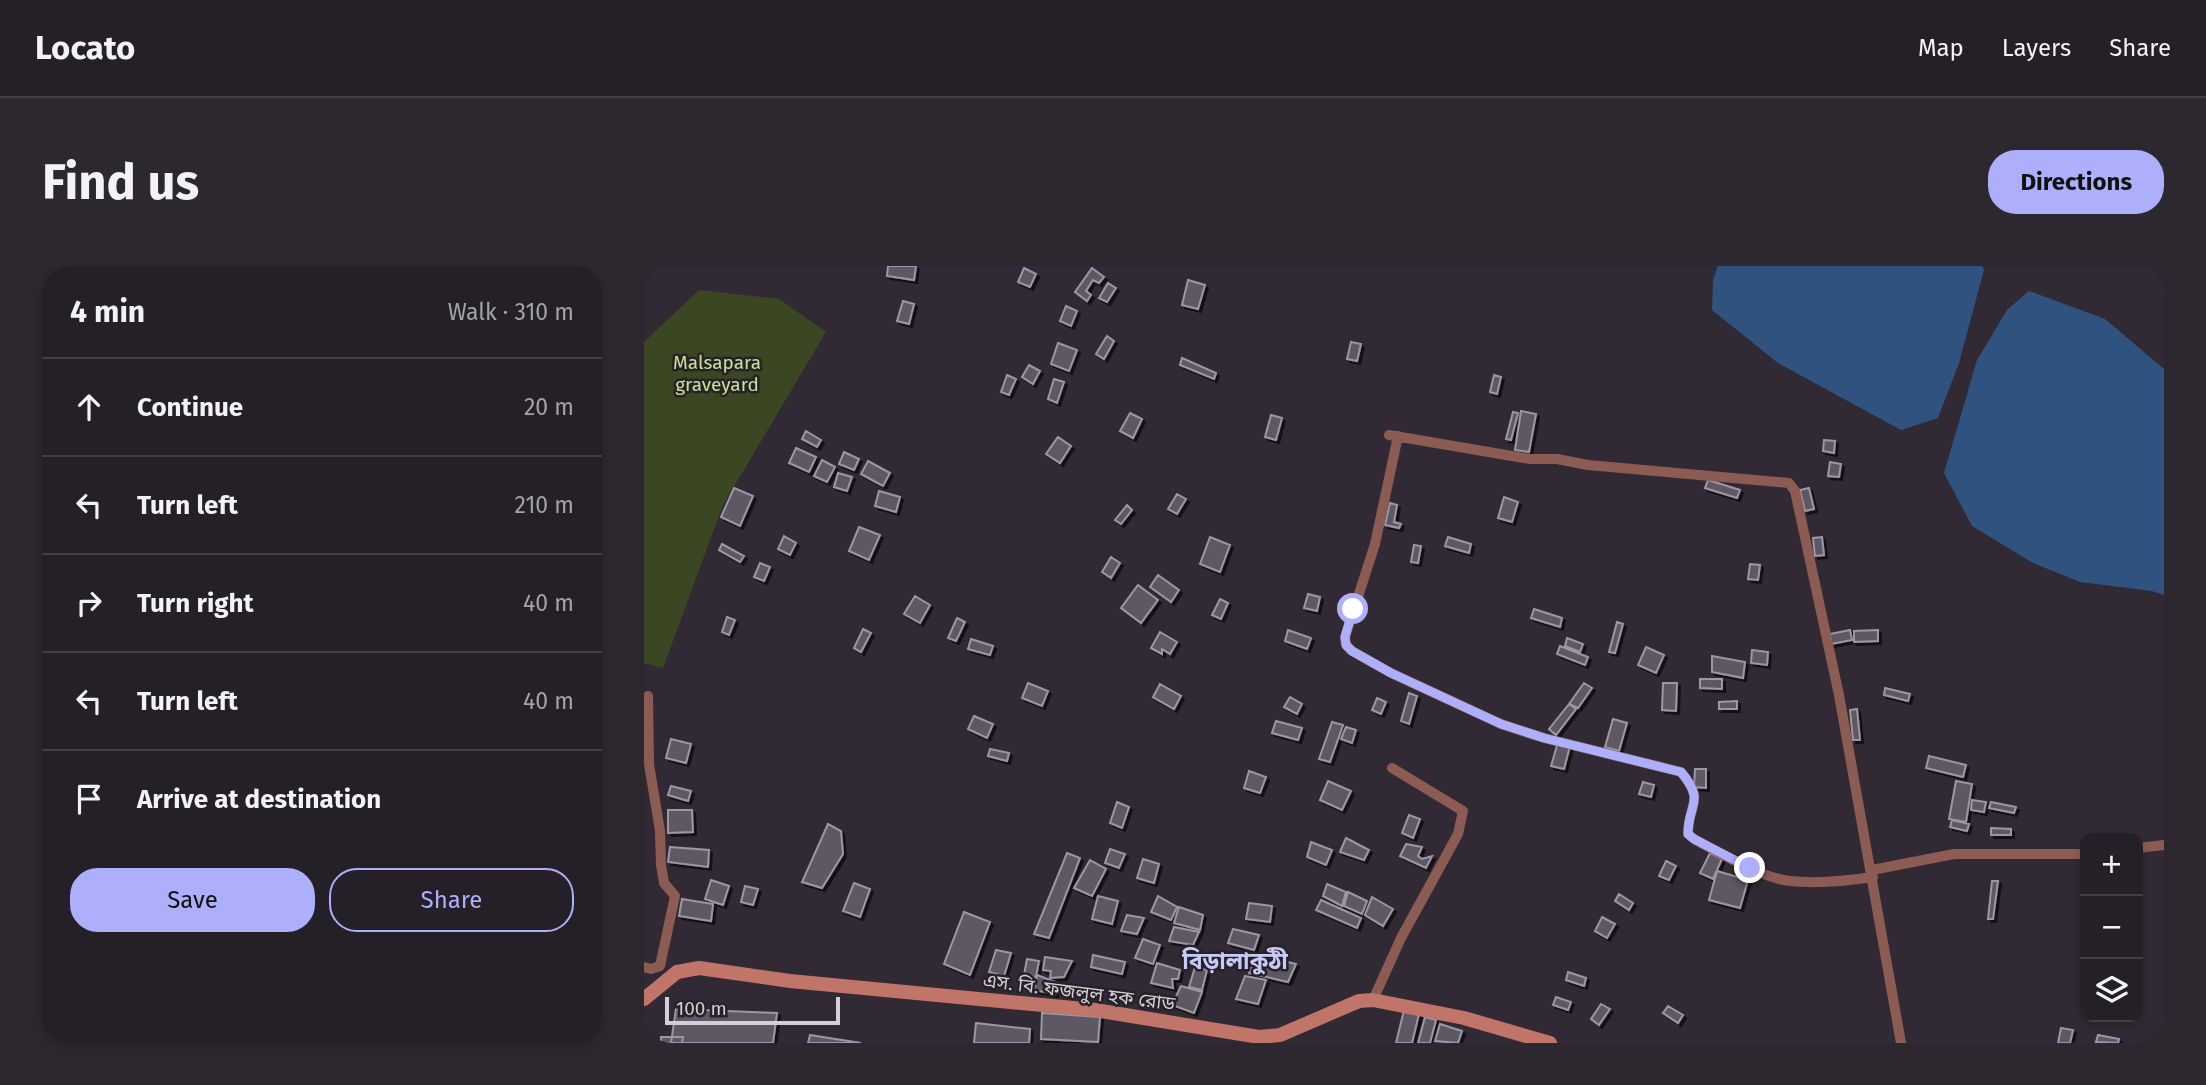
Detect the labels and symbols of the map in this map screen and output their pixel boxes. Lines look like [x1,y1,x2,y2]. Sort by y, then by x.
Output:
park label: Malsapara graveyard [673,351,761,396]
route start [1337,593,1368,624]
route end [1734,852,1765,883]
district label: বিড়ালাকুঠী [1181,946,1288,975]
street label: এস. বি. ফজলুল হক রোড [982,969,1177,1015]
scale bar [665,994,840,1026]

